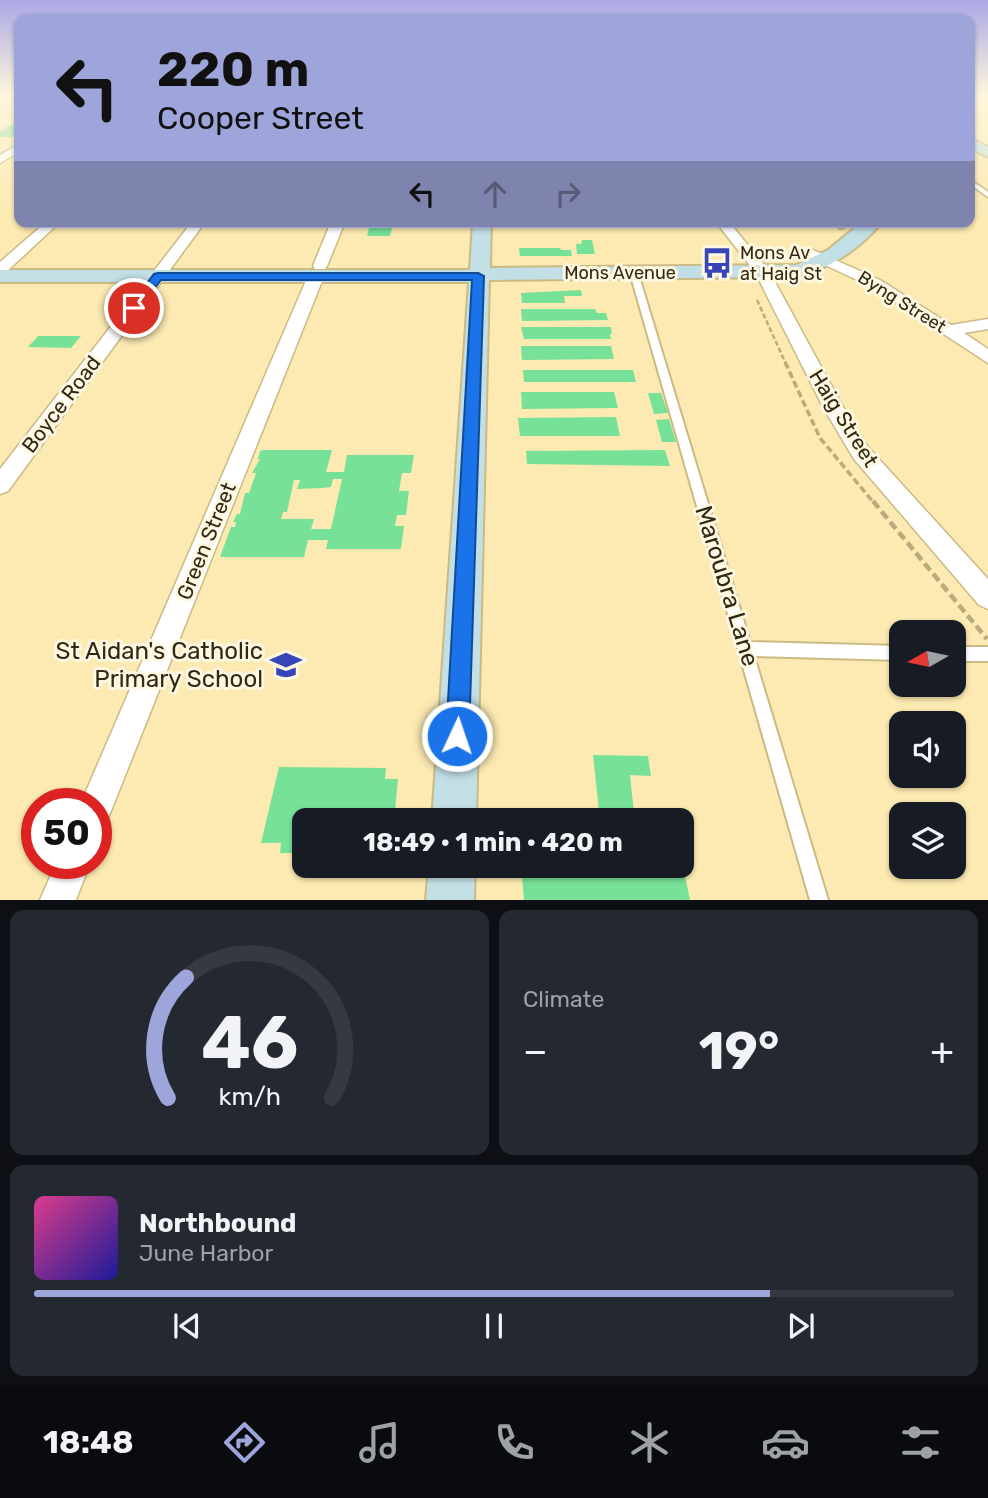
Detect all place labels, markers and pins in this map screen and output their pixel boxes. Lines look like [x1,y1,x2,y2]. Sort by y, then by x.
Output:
place label: Mons Av at Haig St [740,242,822,285]
bus stop icon: Mons Av at Haig St [700,246,734,280]
pin [104,278,164,338]
place label: St Aidan's Catholic Primary School [56,637,263,693]
school or university icon: St Aidan's Catholic Primary School [269,648,303,682]

